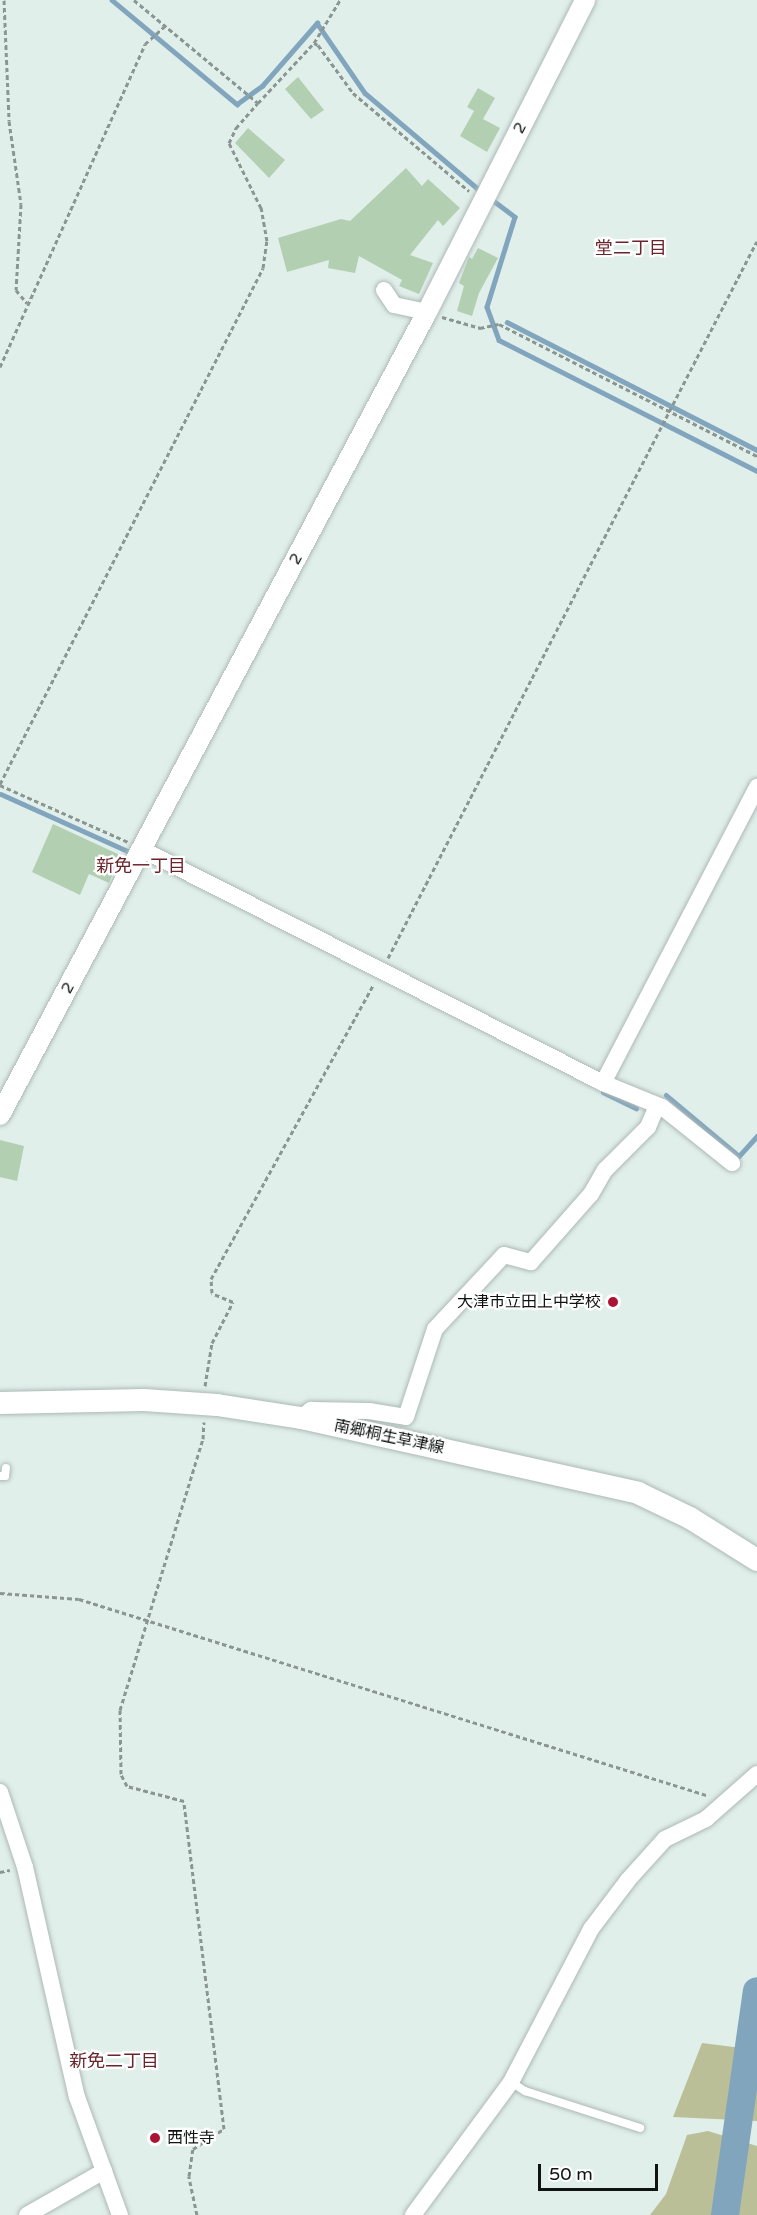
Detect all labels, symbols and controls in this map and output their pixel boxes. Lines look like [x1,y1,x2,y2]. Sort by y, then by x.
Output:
street label: 2 [509,119,531,137]
district label: 堂二丁目 [595,237,667,259]
street label: 2 [285,550,307,568]
district label: 新免一丁目 [96,855,186,877]
street label: 2 [57,979,79,997]
place label: 大津市立田上中学校 [457,1292,601,1312]
marker: 大津市立田上中学校 [606,1295,620,1309]
street label: 南郷桐生草津線 [332,1416,446,1458]
district label: 新免二丁目 [69,2050,159,2072]
place label: 西性寺 [167,2128,215,2148]
marker: 西性寺 [148,2131,162,2145]
scale bar [541,2152,661,2190]
text: 50 m [549,2163,593,2185]

